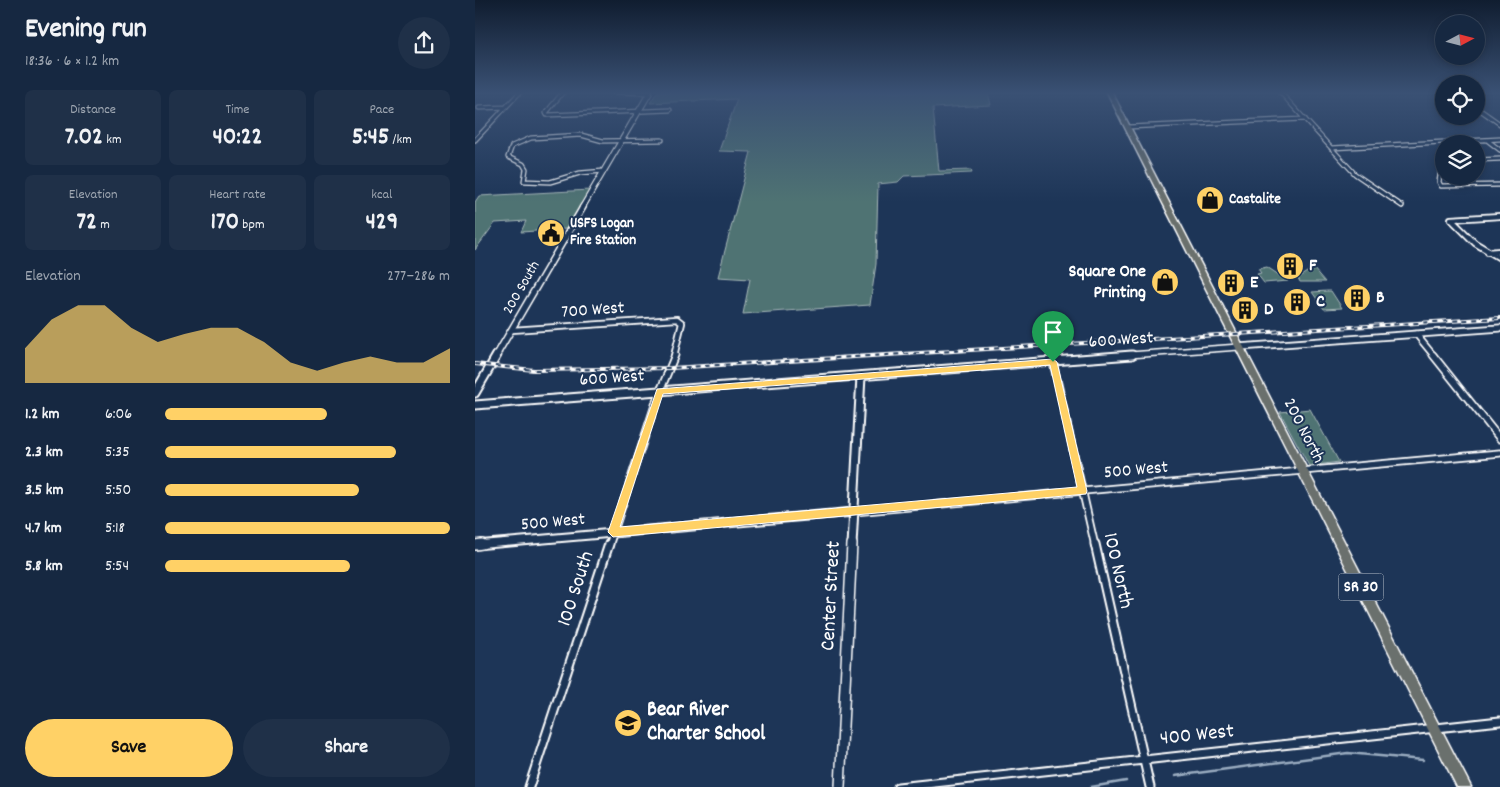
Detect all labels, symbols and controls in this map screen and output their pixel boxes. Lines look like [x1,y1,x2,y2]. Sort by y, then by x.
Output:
text: Evening run [25,11,147,51]
north arrow [1435,15,1485,65]
map controls [1435,15,1485,185]
button: share [398,17,450,69]
text: 18:36 · 6 × 1.2 km [25,50,119,73]
button: locate [1435,75,1485,125]
text: Distance [70,100,116,120]
text: Time [226,100,249,120]
text: Pace [369,100,394,120]
text: 7.02 [65,120,103,156]
text: 40:22 [212,120,263,156]
text: 5:45 [352,120,389,156]
text: km [103,130,122,150]
text: /km [389,130,412,150]
button: layers [1435,135,1485,185]
text: Elevation [69,185,118,205]
text: Heart rate [209,185,266,205]
text: kcal [371,185,392,205]
shop icon: Castalite [1195,185,1225,215]
place label: Castalite [1229,189,1281,211]
text: 72 [76,205,97,241]
text: 170 [210,205,239,241]
text: 429 [365,205,398,241]
place label: USFS Logan Fire Station [570,213,636,252]
text: m [97,215,110,235]
text: bpm [239,215,265,235]
public building icon: USFS Logan Fire Station [536,218,566,248]
building icon: F [1275,251,1305,281]
place label: F [1309,254,1318,279]
street label: 200 South [498,257,546,319]
place label: Square One Printing [1069,260,1146,306]
text: Elevation [25,265,81,288]
text: 277–286 m [387,265,450,288]
shop icon: Square One Printing [1150,267,1180,297]
building icon: E [1216,268,1246,298]
place label: E [1250,271,1259,296]
building icon: B [1342,283,1372,313]
place label: B [1376,286,1385,311]
building icon: C [1282,287,1312,317]
place label: C [1316,290,1325,315]
building icon: D [1230,295,1260,325]
street label: 700 West [561,296,626,326]
place label: D [1264,298,1274,323]
pin [1032,311,1074,362]
icon: arrive [1039,318,1067,346]
street label: 600 West [1088,326,1155,356]
street label: 600 West [579,364,646,394]
street label: 200 North [1276,394,1330,468]
text: 1.2 km [25,403,59,426]
text: 6:06 [105,403,132,426]
text: 2.3 km [25,441,63,464]
text: 5:35 [105,441,130,464]
street label: 500 West [1103,456,1170,486]
text: 3.5 km [25,479,63,502]
text: 5:50 [105,479,131,502]
street label: 500 West [520,508,587,538]
text: 4.7 km [25,517,62,540]
text: 5:18 [105,517,125,540]
street label: 100 North [1094,530,1140,612]
street label: Center Street [814,540,850,652]
street label: 100 South [551,548,603,630]
text: 5.8 km [25,555,63,578]
text: 5:54 [105,555,129,578]
road number: SR 30 [1339,574,1383,600]
place label: Bear River Charter School [647,696,766,750]
school or university icon: Bear River Charter School [613,708,643,738]
street label: 400 West [1158,717,1236,755]
button: Save [25,719,233,777]
button: Share [243,719,450,777]

